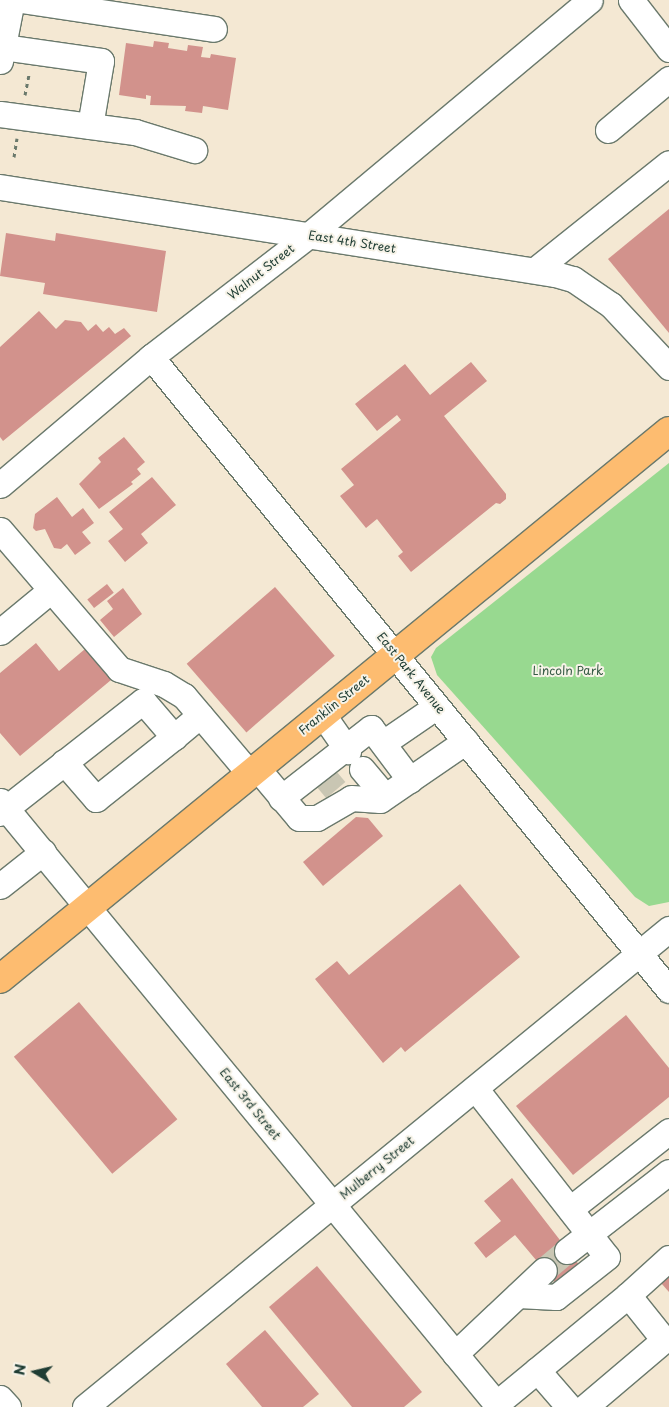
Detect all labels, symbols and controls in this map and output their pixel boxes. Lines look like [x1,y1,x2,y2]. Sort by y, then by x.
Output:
street label: East 4th Street [307,228,397,256]
street label: Walnut Street [225,242,297,302]
street label: East Park Avenue [374,629,448,717]
park label: Lincoln Park [533,664,603,678]
street label: Franklin Street [295,672,373,738]
street label: East 3rd Street [216,1065,284,1143]
street label: Mulberry Street [337,1134,417,1202]
north arrow [10,1347,60,1397]
text: N [8,1362,31,1377]

